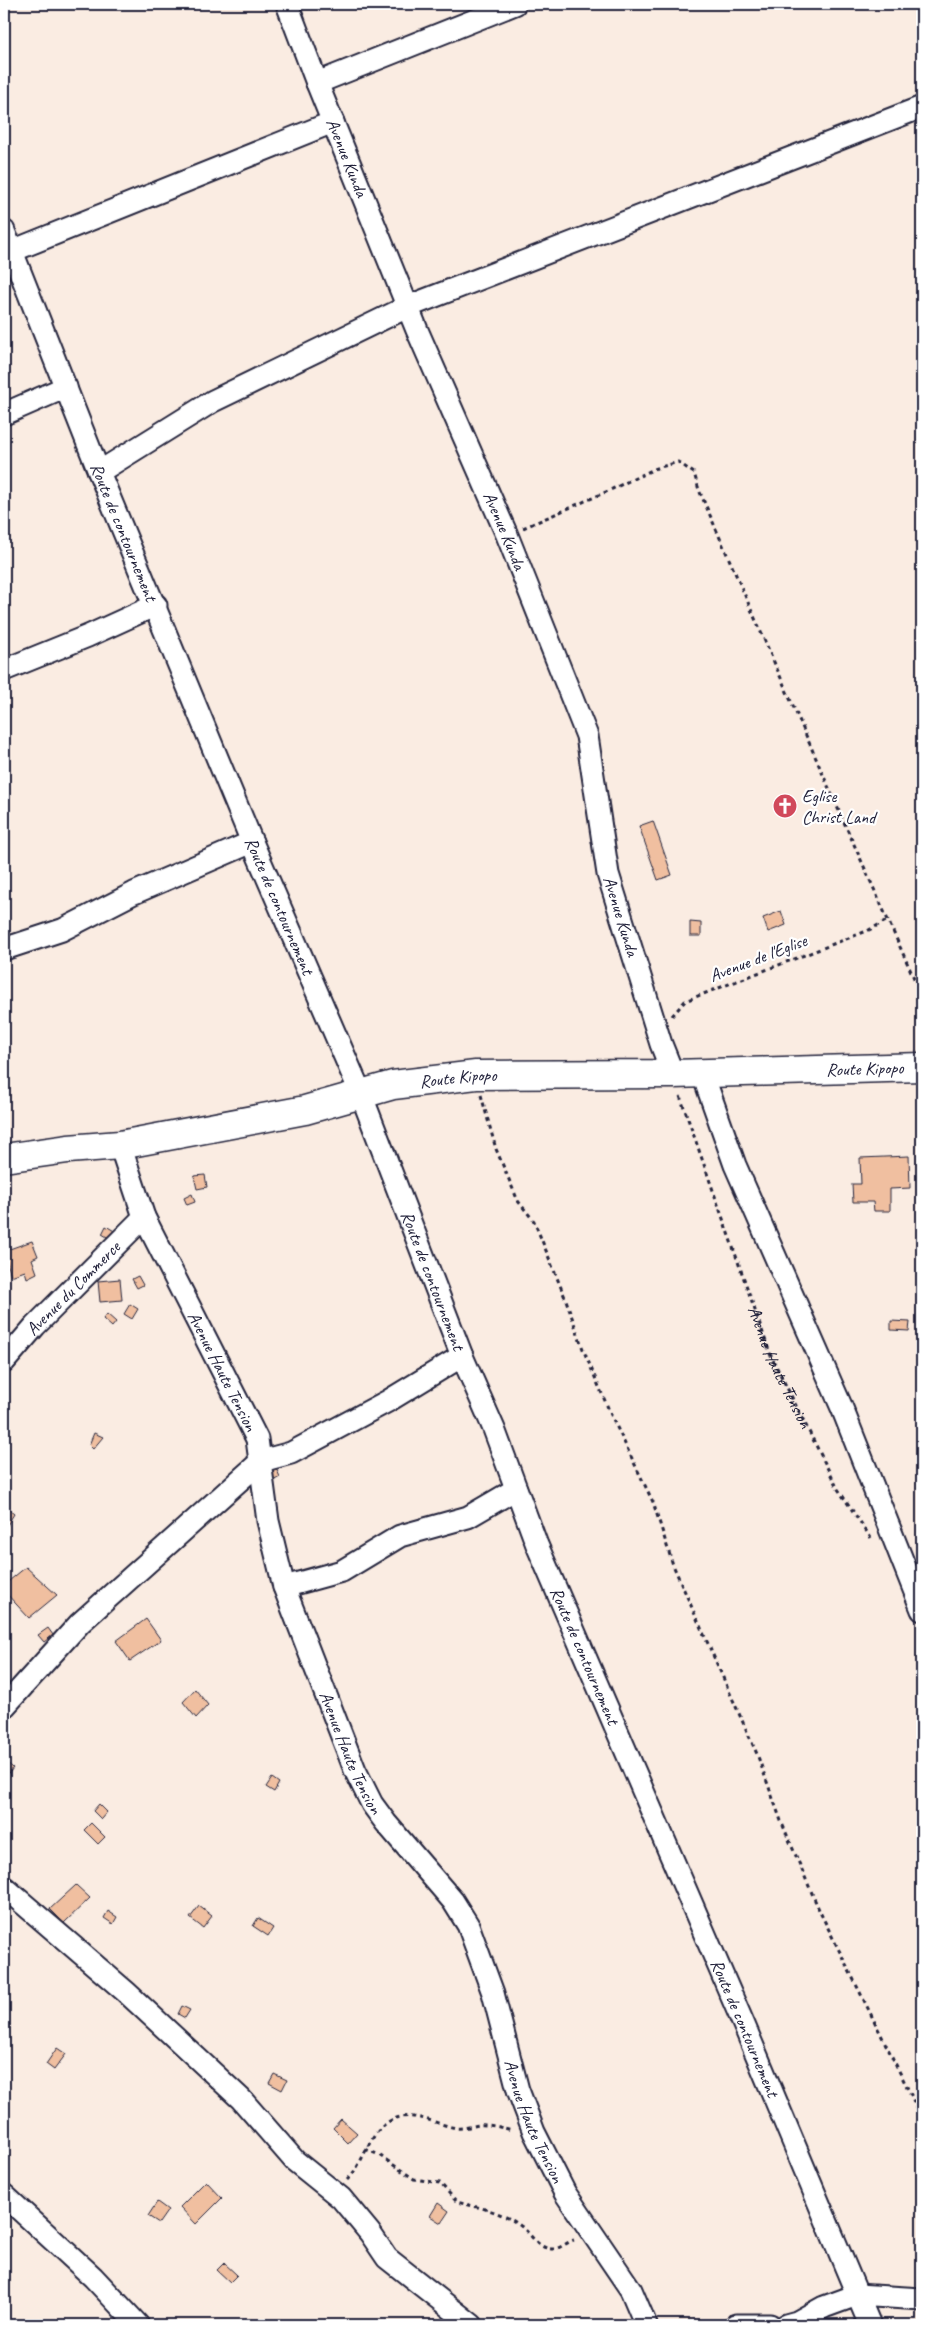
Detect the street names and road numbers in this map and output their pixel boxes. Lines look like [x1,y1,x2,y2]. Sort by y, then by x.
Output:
street label: Avenue Kunda [321,115,374,202]
street label: Route de contournement [86,460,163,606]
street label: Avenue Kunda [478,488,531,575]
street label: Route de contournement [240,834,320,980]
street label: Avenue Kunda [598,873,645,961]
street label: Avenue de l'Eglise [706,929,811,987]
street label: Route Kipopo [826,1056,905,1081]
street label: Route Kipopo [418,1064,498,1093]
street label: Route de contournement [396,1208,470,1355]
street label: Avenue du Commerce [21,1236,125,1340]
street label: Avenue Haute Tension [743,1303,817,1433]
street label: Avenue Haute Tension [183,1308,263,1436]
street label: Route de contournement [546,1584,625,1730]
street label: Avenue Haute Tension [314,1688,387,1819]
street label: Route de contournement [706,1956,785,2102]
street label: Avenue Haute Tension [500,2057,569,2187]

